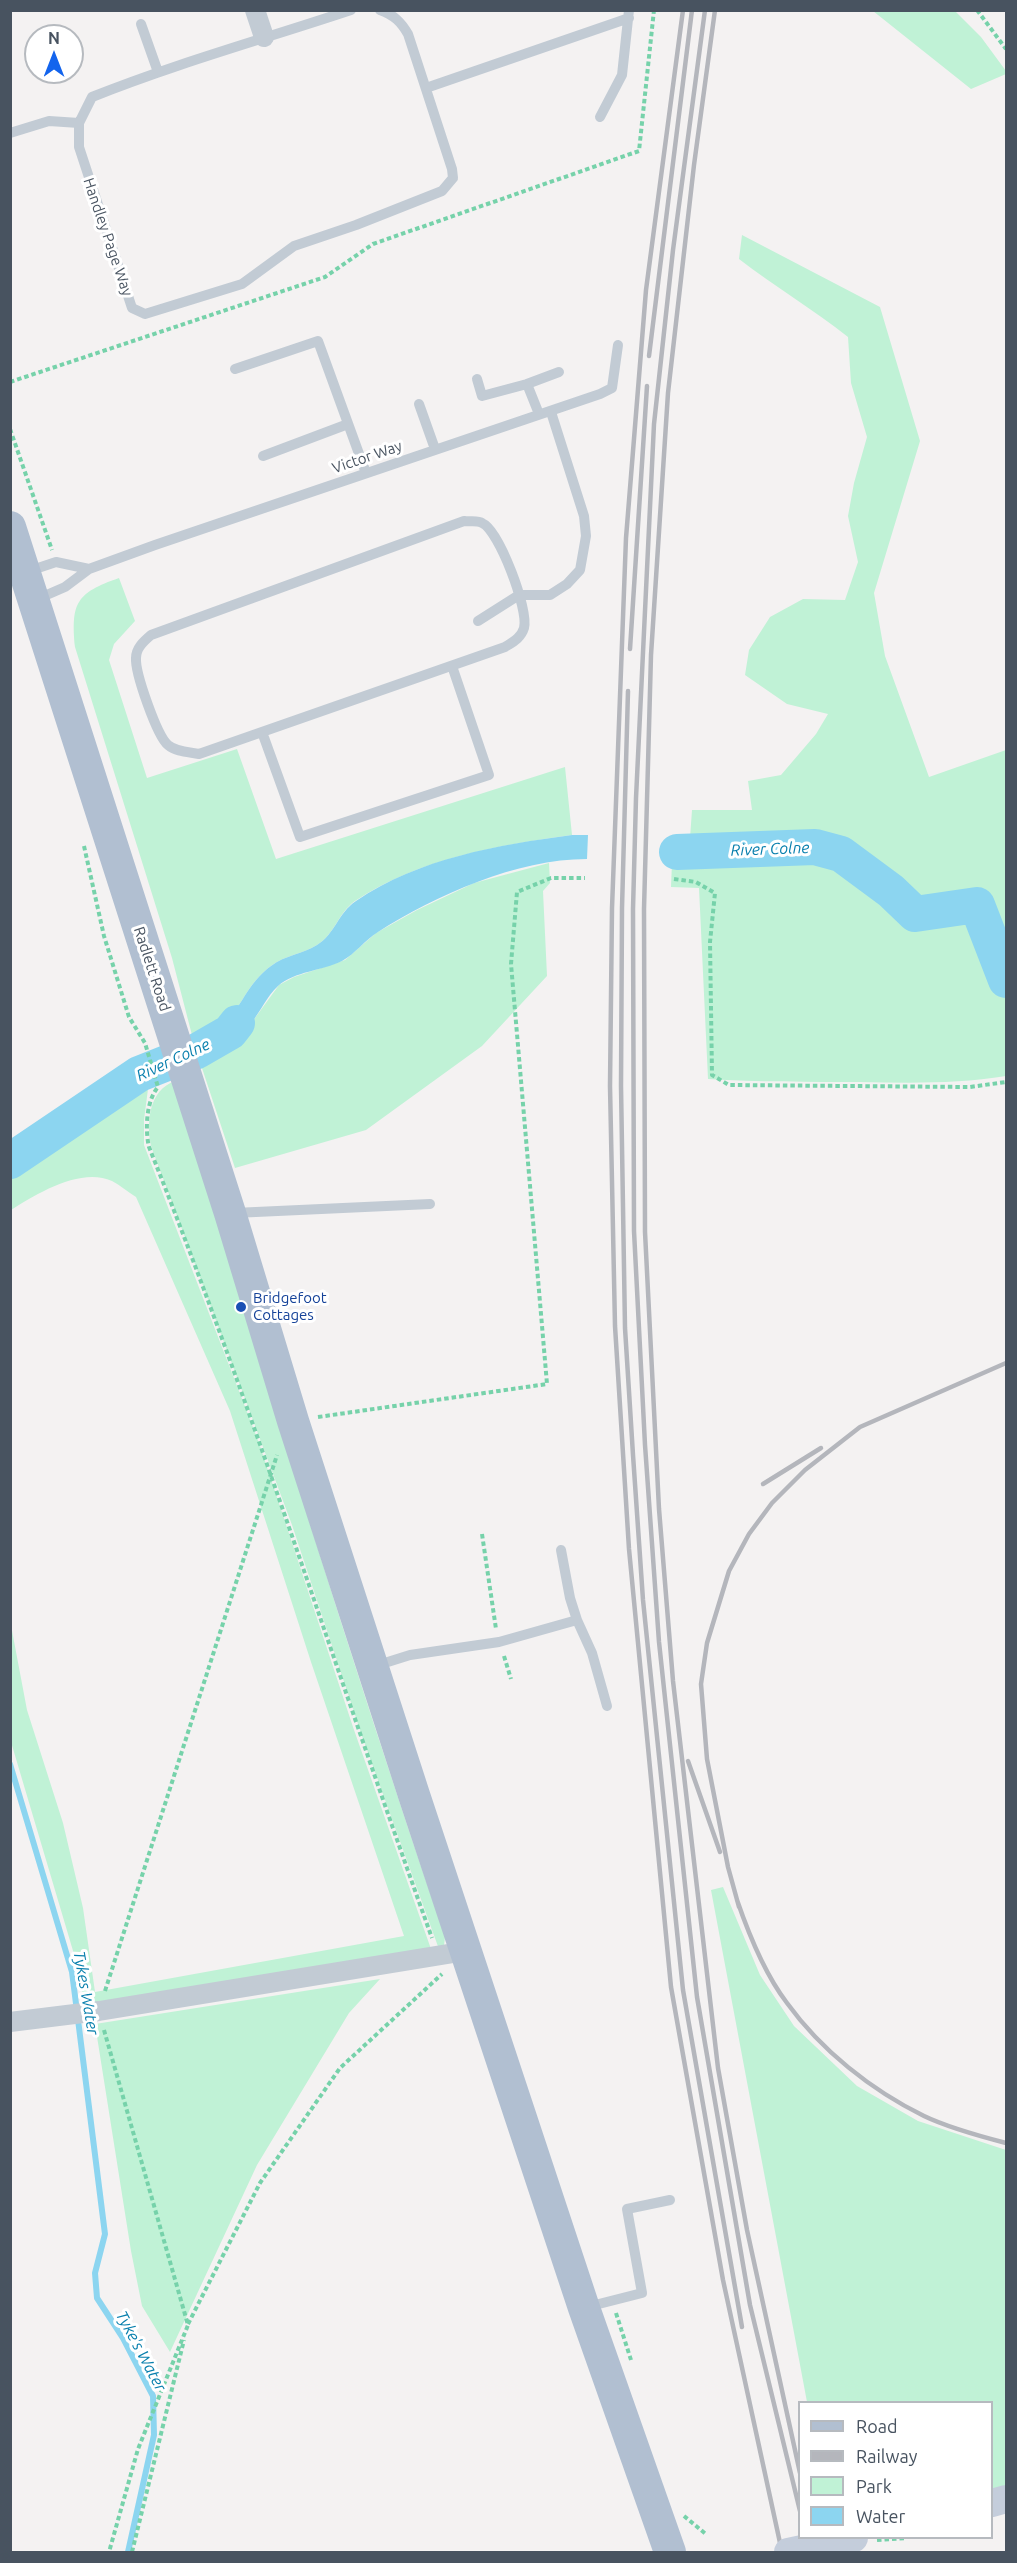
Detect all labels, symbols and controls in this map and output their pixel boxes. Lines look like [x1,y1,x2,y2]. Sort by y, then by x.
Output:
north arrow [24,24,84,84]
text: N [48,29,60,47]
street label: Handley Page Way [79,176,137,298]
street label: Victor Way [330,437,404,477]
water label: River Colne [730,838,810,860]
street label: Radlett Road [130,924,174,1014]
water label: River Colne [133,1035,213,1085]
place label: Bridgefoot Cottages [253,1289,327,1324]
marker: Bridgefoot Cottages [234,1300,248,1314]
water label: Tykes Water [69,1949,103,2037]
water label: Tyke's Water [112,2307,170,2395]
legend [798,2401,993,2539]
text: Road [856,2416,898,2436]
text: Railway [856,2446,917,2466]
text: Park [856,2476,892,2496]
text: Water [856,2506,905,2526]

